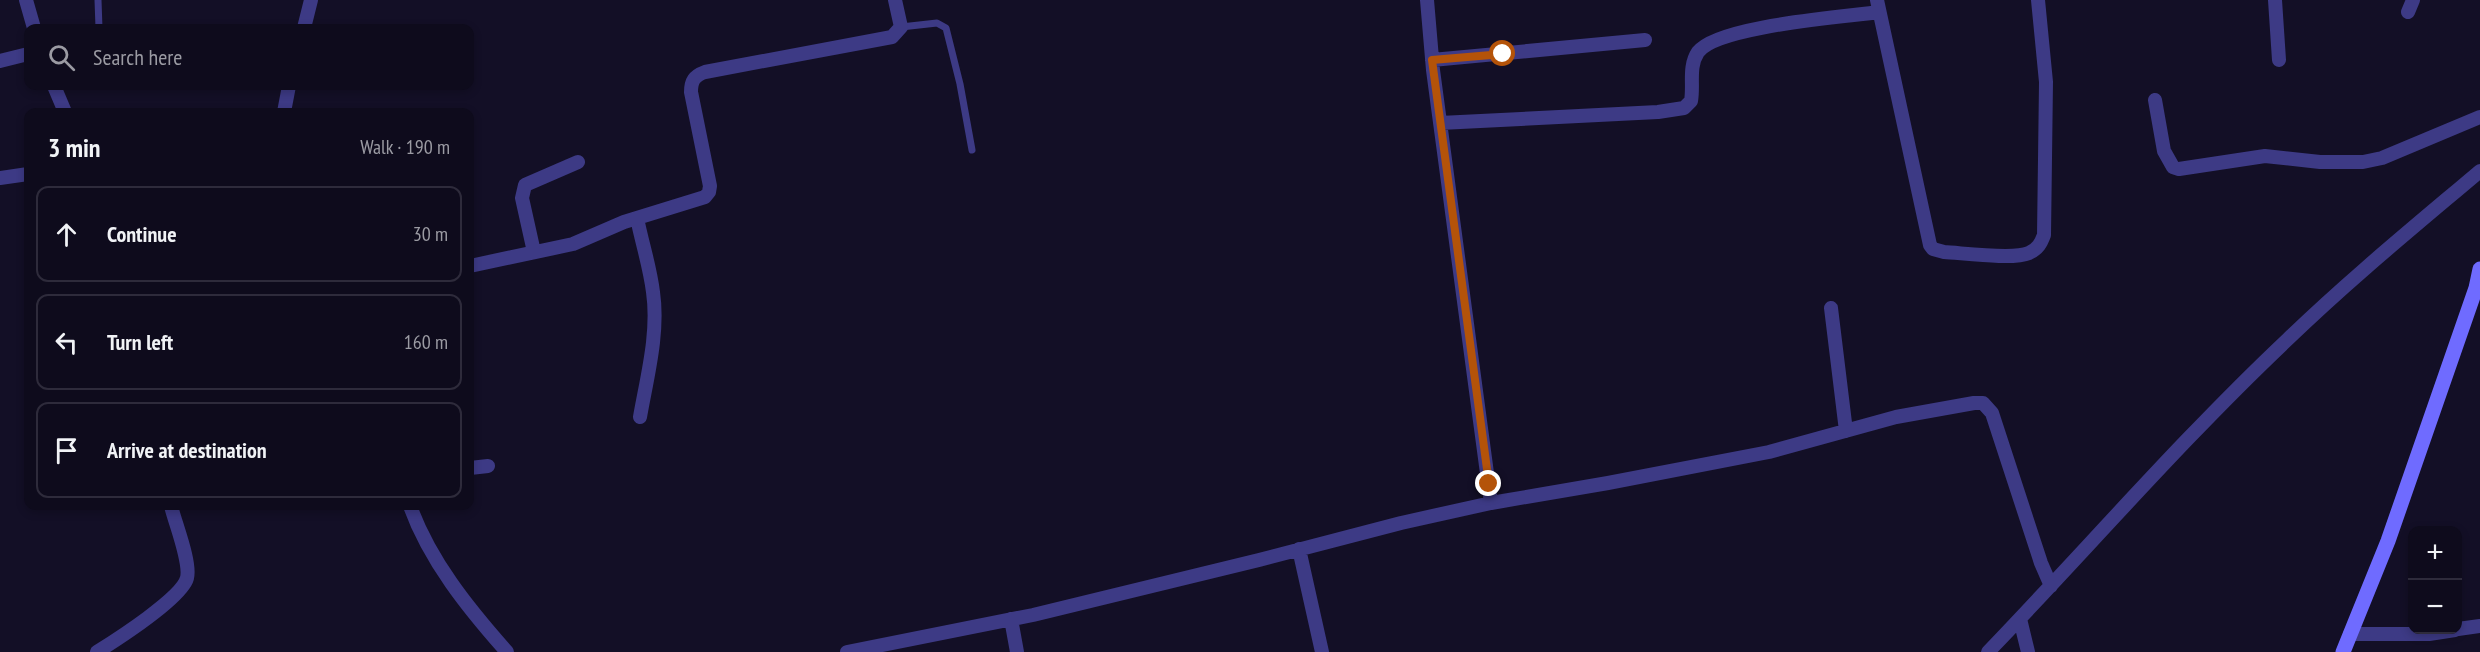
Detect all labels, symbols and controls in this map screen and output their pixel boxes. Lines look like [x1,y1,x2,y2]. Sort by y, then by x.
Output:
search box [24,24,474,90]
route start [1489,40,1515,66]
icon: search [45,41,78,74]
text: Search here [93,43,182,71]
text: 3 min [48,131,101,164]
text: Walk · 190 m [360,134,450,160]
icon: ahead [50,218,83,251]
text: Continue [107,220,177,248]
text: 30 m [413,221,448,247]
icon: left [50,326,83,359]
text: Turn left [107,328,173,356]
text: 160 m [404,329,448,355]
icon: arrive [50,434,83,467]
text: Arrive at destination [107,436,267,464]
route end [1475,470,1501,496]
map controls [2408,526,2462,634]
button: + [2408,526,2462,580]
button: − [2408,580,2462,634]

